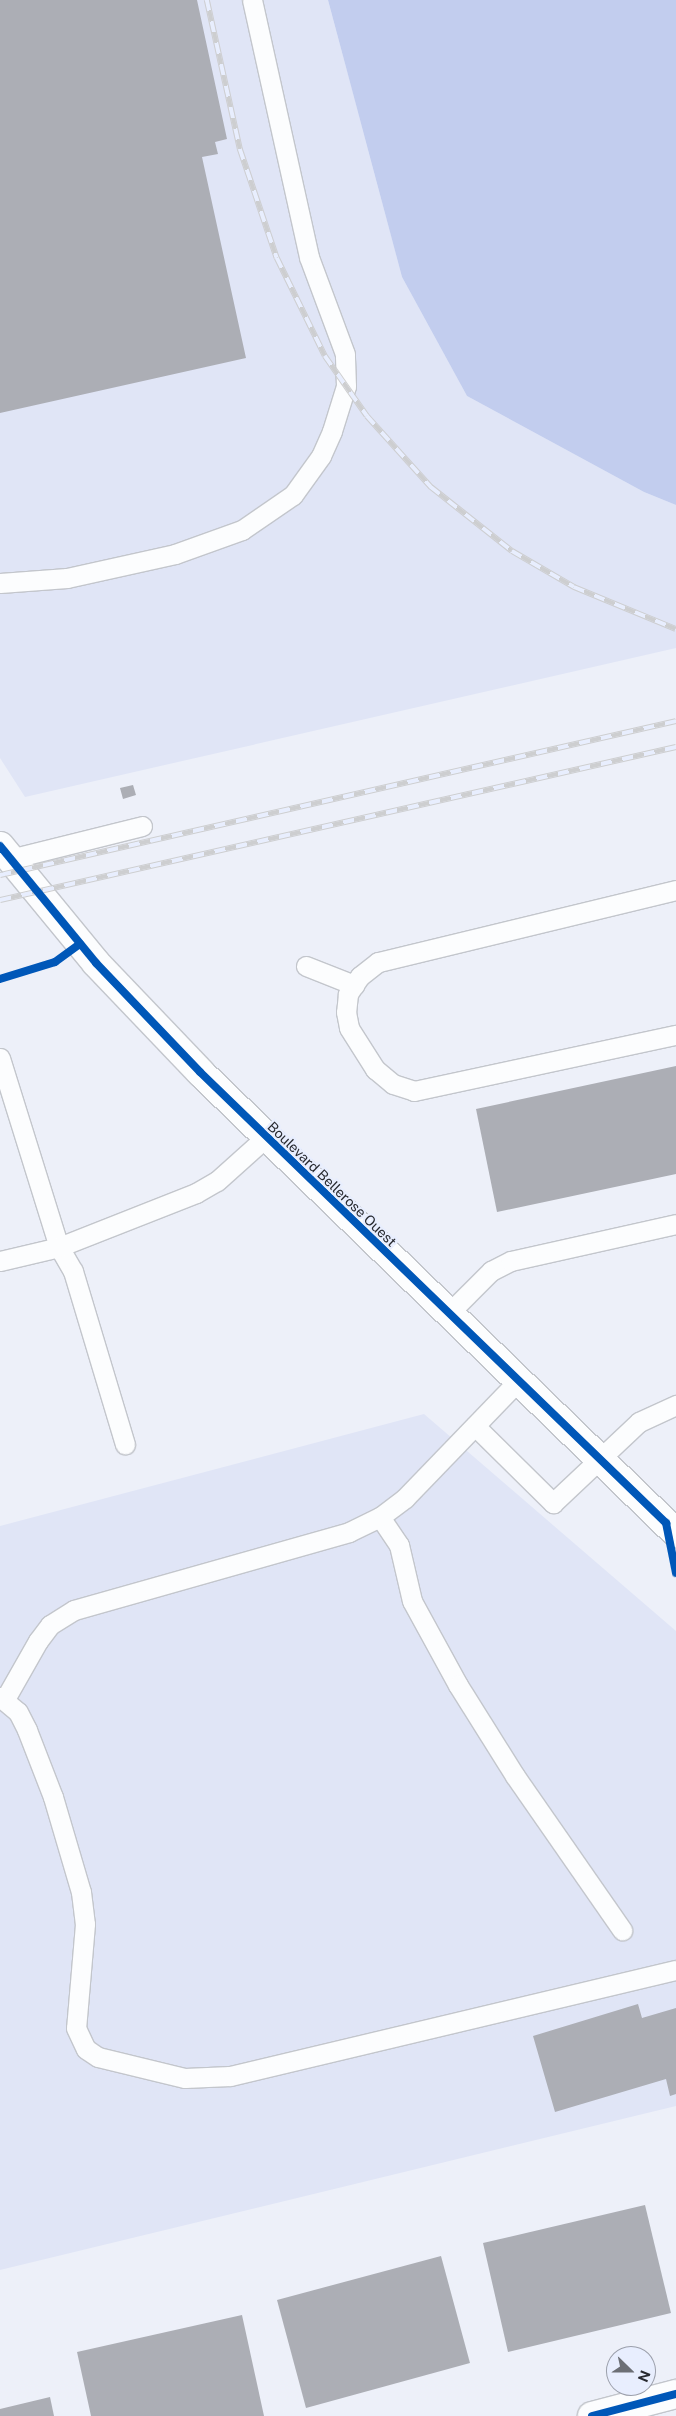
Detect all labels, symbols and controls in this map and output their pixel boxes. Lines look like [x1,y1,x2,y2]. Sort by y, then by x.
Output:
street label: Boulevard Bellerose Ouest [264,1118,400,1250]
north arrow [606,2346,656,2396]
text: N [635,2368,653,2384]

